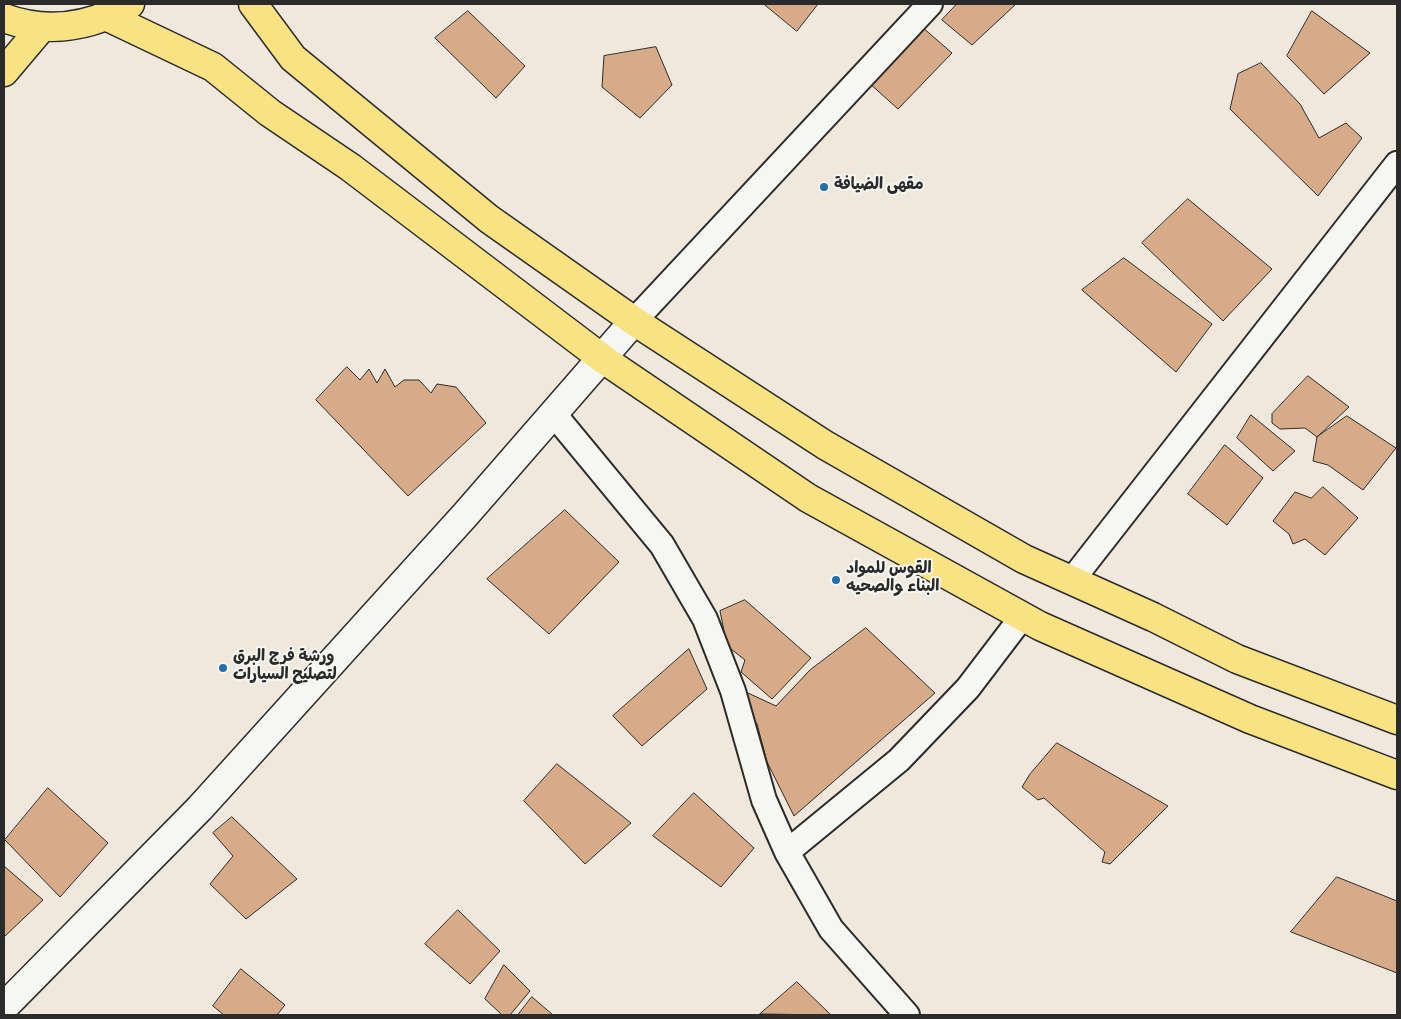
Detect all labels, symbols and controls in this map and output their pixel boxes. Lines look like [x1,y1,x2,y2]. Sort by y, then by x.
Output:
place label: مقهى الضيافة [834,177,923,197]
marker: مقهى الضيافة [818,181,830,193]
place label: القوس للمواد البناء والصحيه [846,561,939,599]
marker: القوس للمواد البناء والصحيه [830,574,842,586]
place label: ورشة فرج البرق لتصليح السيارات [233,649,337,687]
marker: ورشة فرج البرق لتصليح السيارات [217,662,229,674]

